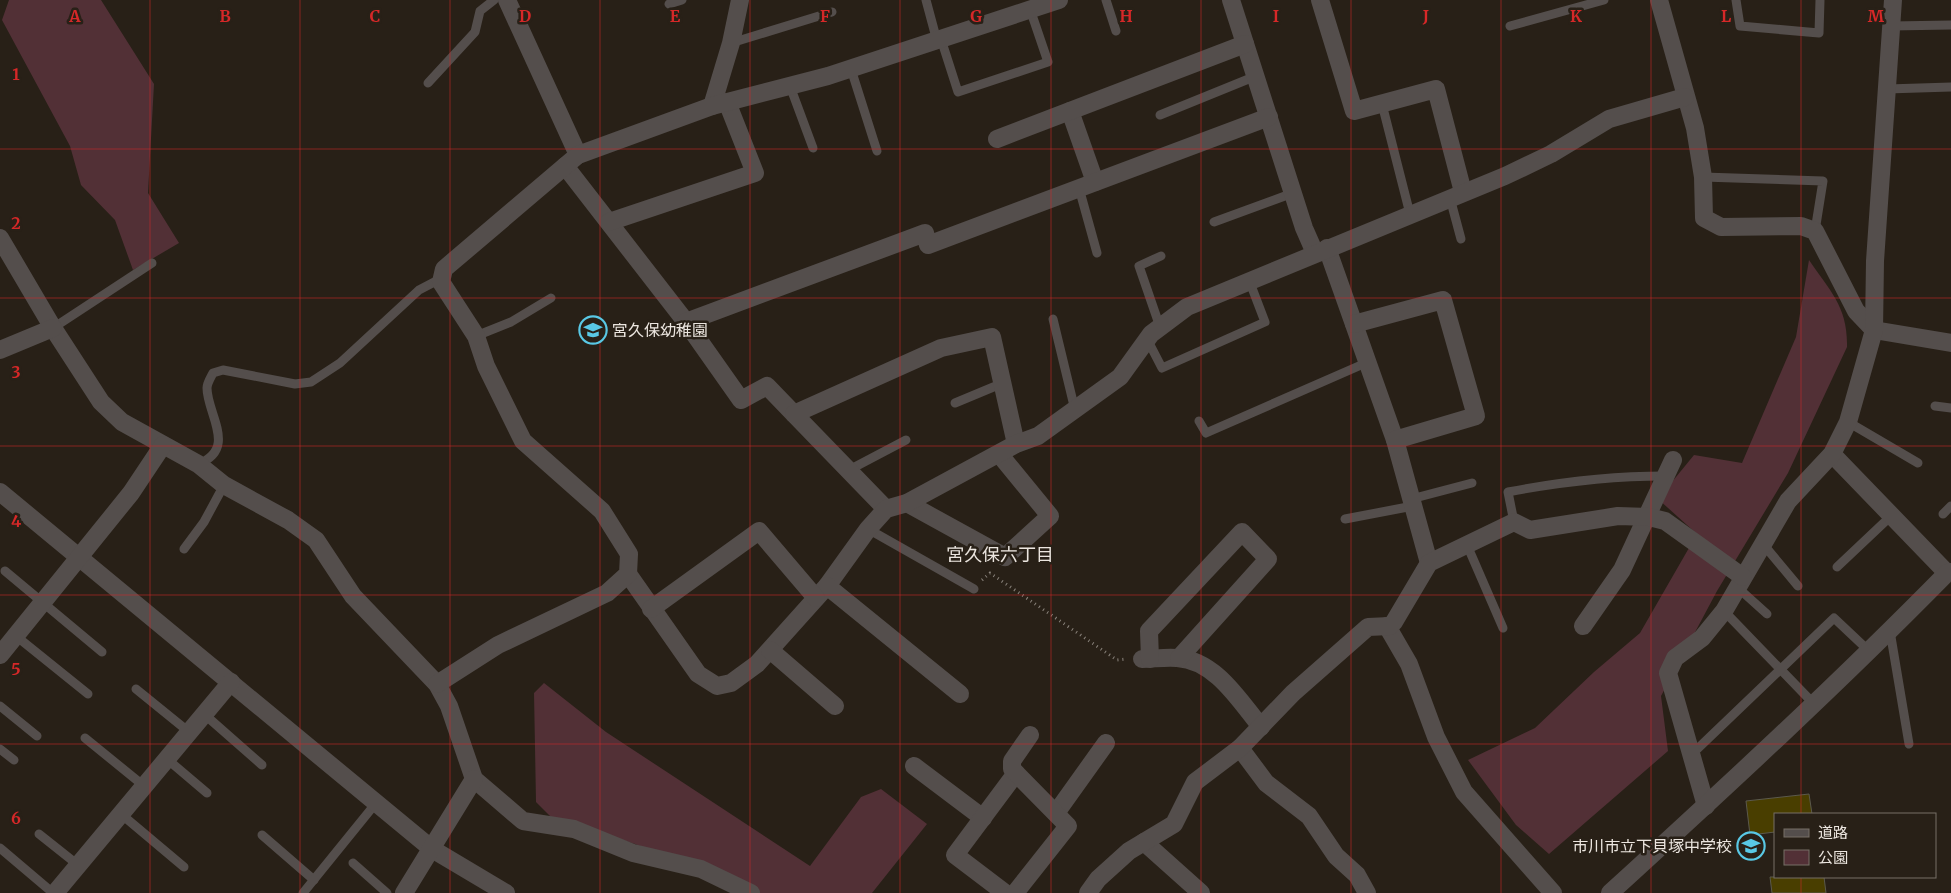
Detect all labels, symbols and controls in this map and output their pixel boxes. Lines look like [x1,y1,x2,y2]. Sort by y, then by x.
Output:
text: A [68,6,81,26]
text: B [219,6,231,26]
text: C [370,6,380,26]
text: D [519,6,531,26]
text: E [670,6,681,26]
text: F [820,6,830,26]
text: G [970,6,982,26]
text: H [1119,6,1133,26]
text: I [1273,6,1279,26]
text: J [1422,6,1429,26]
text: K [1570,6,1582,26]
text: L [1721,6,1731,26]
text: M [1868,6,1885,26]
text: 1 [12,64,20,84]
text: 2 [11,213,21,233]
school or university icon: 宮久保幼稚園 [578,315,608,345]
place label: 宮久保幼稚園 [612,320,708,340]
text: 3 [11,362,21,382]
text: 4 [11,511,21,531]
district label: 宮久保六丁目 [946,543,1054,566]
text: 5 [11,659,21,679]
text: 6 [11,808,21,828]
legend [1774,813,1936,878]
text: 道路 [1818,823,1848,842]
school or university icon: 市川市立下貝塚中学校 [1736,831,1766,861]
place label: 市川市立下貝塚中学校 [1572,836,1732,856]
text: 公園 [1818,848,1848,867]

